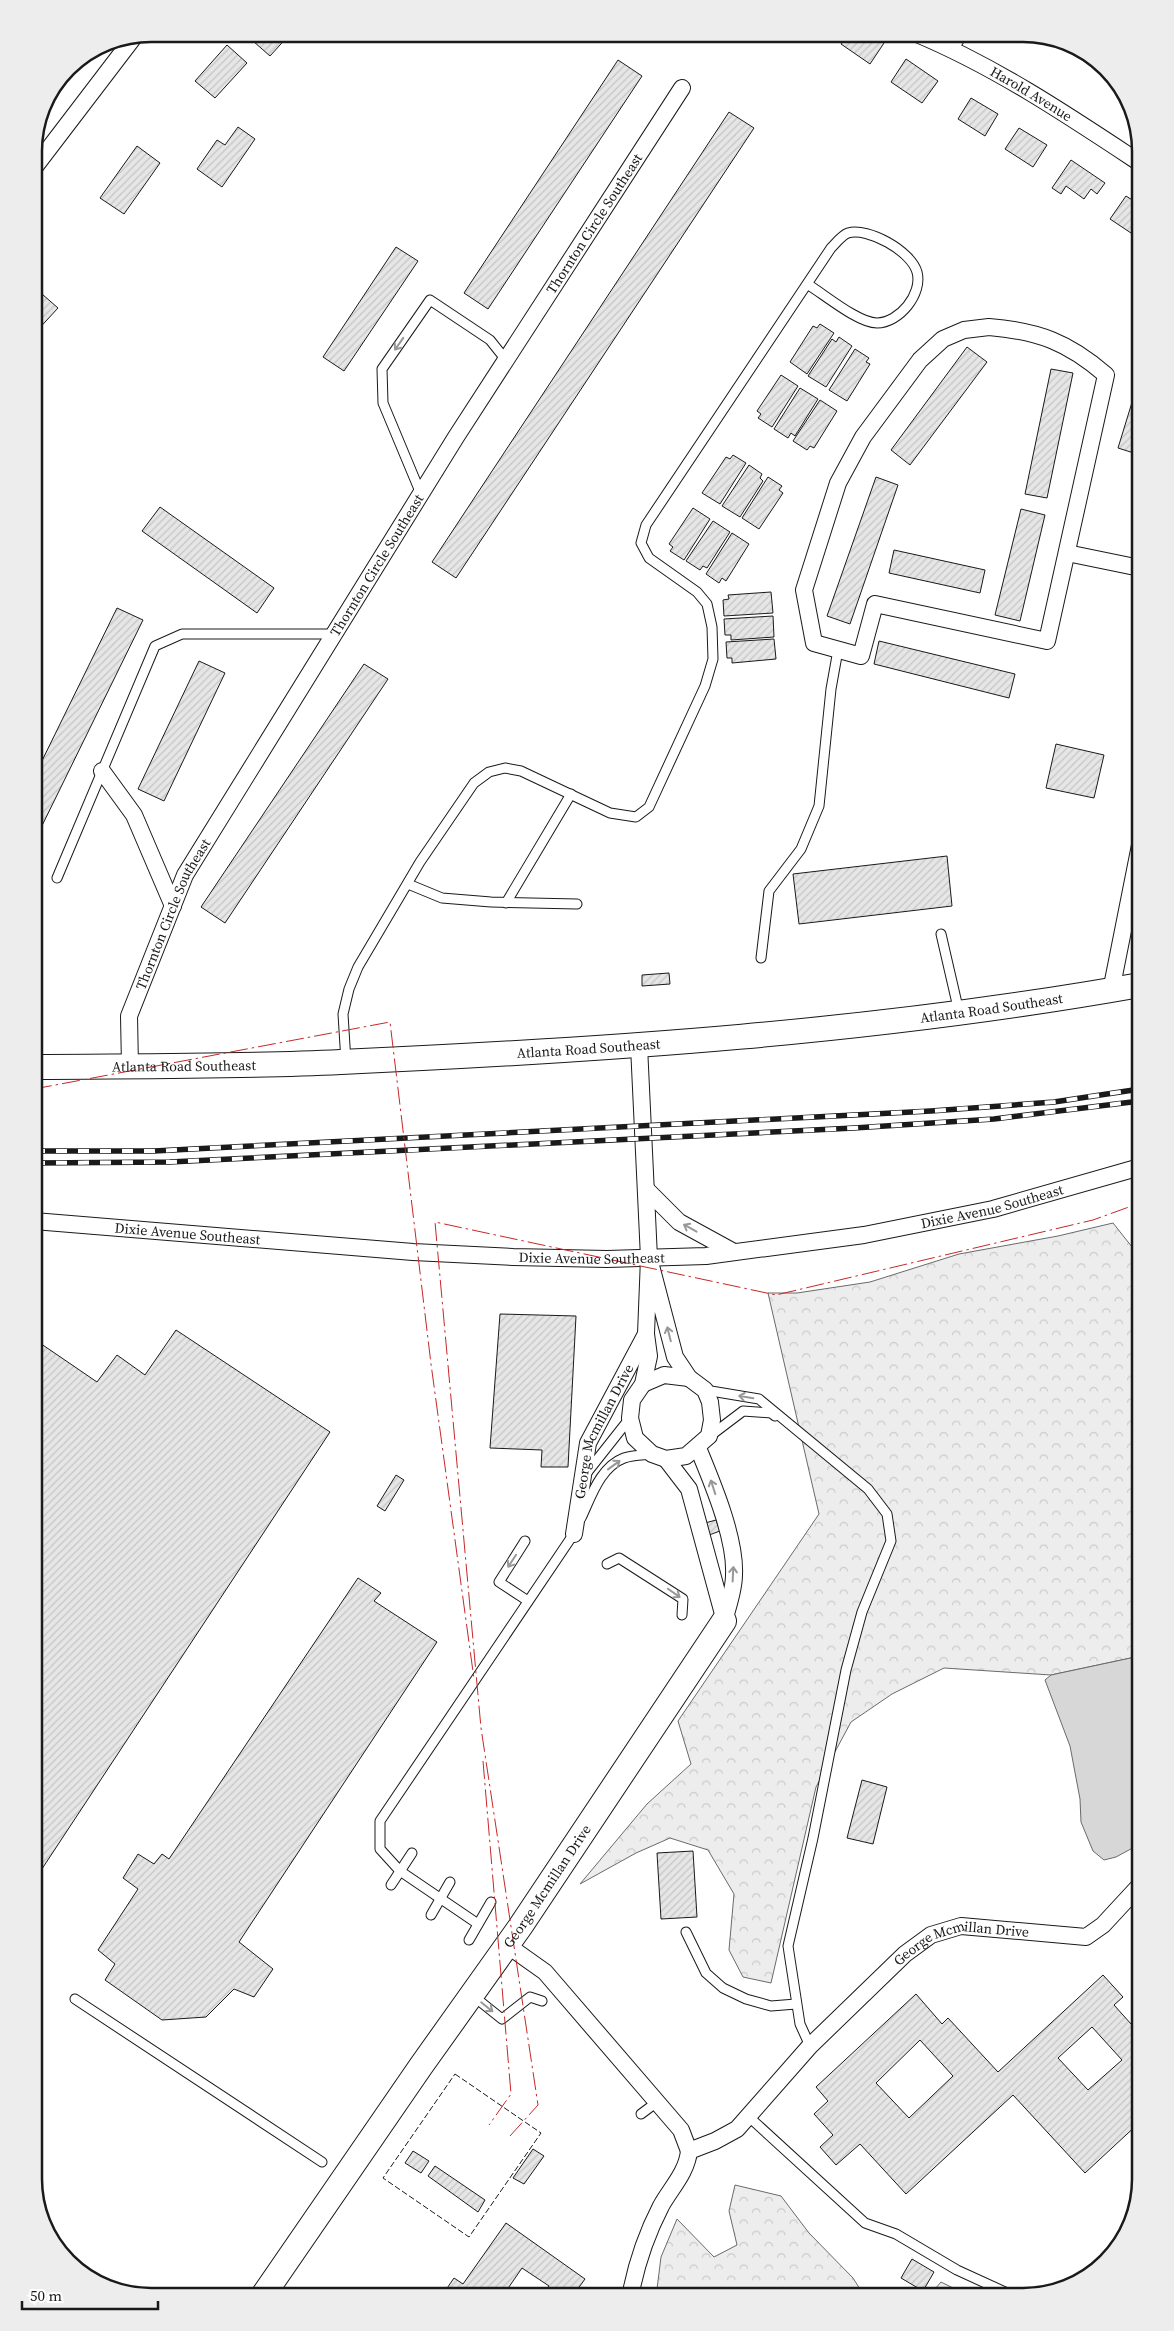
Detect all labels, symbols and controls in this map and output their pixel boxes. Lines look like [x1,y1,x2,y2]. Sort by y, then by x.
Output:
street label: Harold Avenue [987,61,1076,126]
street label: Thornton Circle Southeast [541,149,647,298]
one-way arrow [394,337,404,351]
street label: Thornton Circle Southeast [325,490,428,640]
street label: Thornton Circle Southeast [130,834,215,993]
street label: Atlanta Road Southeast [919,988,1065,1028]
street label: Atlanta Road Southeast [516,1033,661,1063]
street label: Atlanta Road Southeast [112,1055,257,1076]
street label: Dixie Avenue Southeast [919,1179,1066,1233]
street label: Dixie Avenue Southeast [114,1218,262,1250]
one-way arrow [682,1223,697,1233]
street label: Dixie Avenue Southeast [518,1247,665,1269]
one-way arrow [664,1327,673,1343]
street label: George Mcmillan Drive [570,1360,638,1500]
one-way arrow [738,1392,754,1402]
one-way arrow [607,1460,621,1470]
one-way arrow [708,1480,717,1495]
one-way arrow [507,1554,517,1568]
one-way arrow [729,1566,738,1582]
one-way arrow [667,1588,681,1598]
street label: George Mcmillan Drive [498,1821,596,1952]
street label: George Mcmillan Drive [889,1915,1030,1970]
one-way arrow [481,2001,494,2012]
scale bar [22,2278,159,2310]
text: 50 m [30,2285,62,2306]

